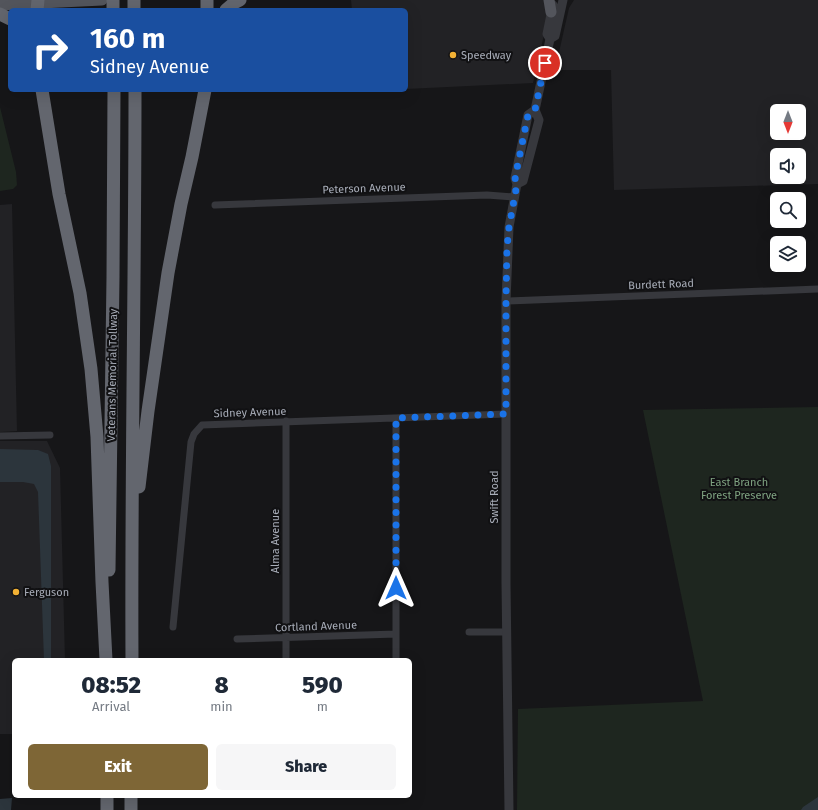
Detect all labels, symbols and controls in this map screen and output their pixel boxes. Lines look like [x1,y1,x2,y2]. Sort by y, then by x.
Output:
text: 160 m [90,22,165,55]
icon: right [24,24,76,76]
pin [528,46,562,80]
place label: Speedway [461,49,512,62]
marker: Speedway [448,50,458,60]
icon: arrive [534,52,556,74]
text: Sidney Avenue [90,56,209,78]
north arrow [770,104,806,140]
map controls [770,104,806,272]
button: sound [770,148,806,184]
street label: Peterson Avenue [322,181,406,196]
button: search [770,192,806,228]
button: layers [770,236,806,272]
street label: Burdett Road [628,277,694,292]
street label: Veterans Memorial Tollway [105,308,120,441]
street label: Sidney Avenue [213,405,287,420]
street label: Swift Road [488,471,501,523]
park label: East Branch Forest Preserve [701,476,777,502]
street label: Alma Avenue [269,509,282,573]
position arrow [375,567,417,609]
place label: Ferguson [24,586,69,599]
marker: Ferguson [11,587,21,597]
street label: Cortland Avenue [275,619,357,634]
text: 08:52 [81,671,141,699]
text: 8 [214,671,229,699]
text: 590 [302,671,343,699]
text: Arrival [92,699,130,714]
text: min [210,699,233,714]
text: m [317,699,328,714]
button: Exit [28,744,208,790]
button: Share [216,744,396,790]

